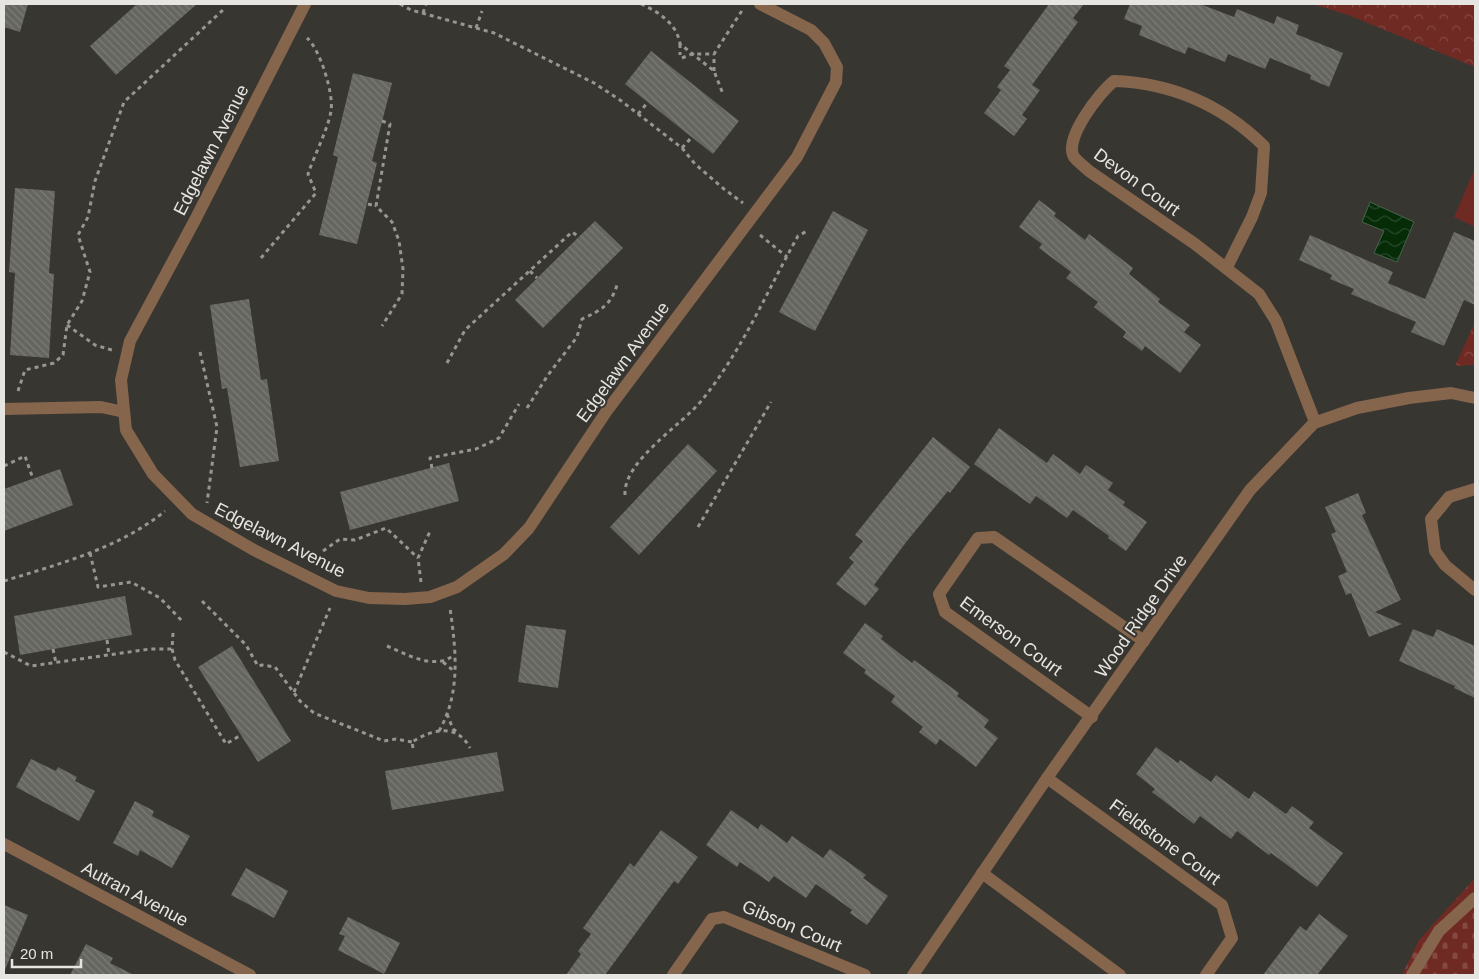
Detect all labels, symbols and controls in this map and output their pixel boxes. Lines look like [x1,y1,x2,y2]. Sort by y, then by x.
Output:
street label: Edgelawn Avenue [169,81,253,219]
street label: Devon Court [1090,144,1184,220]
street label: Edgelawn Avenue [573,298,673,426]
street label: Edgelawn Avenue [211,498,349,582]
street label: Wood Ridge Drive [1091,551,1191,681]
street label: Emerson Court [956,592,1066,680]
street label: Fieldstone Court [1106,795,1224,889]
street label: Autran Avenue [78,858,192,930]
street label: Gibson Court [739,896,845,956]
scale bar [12,936,81,968]
text: 20 m [20,945,53,962]

